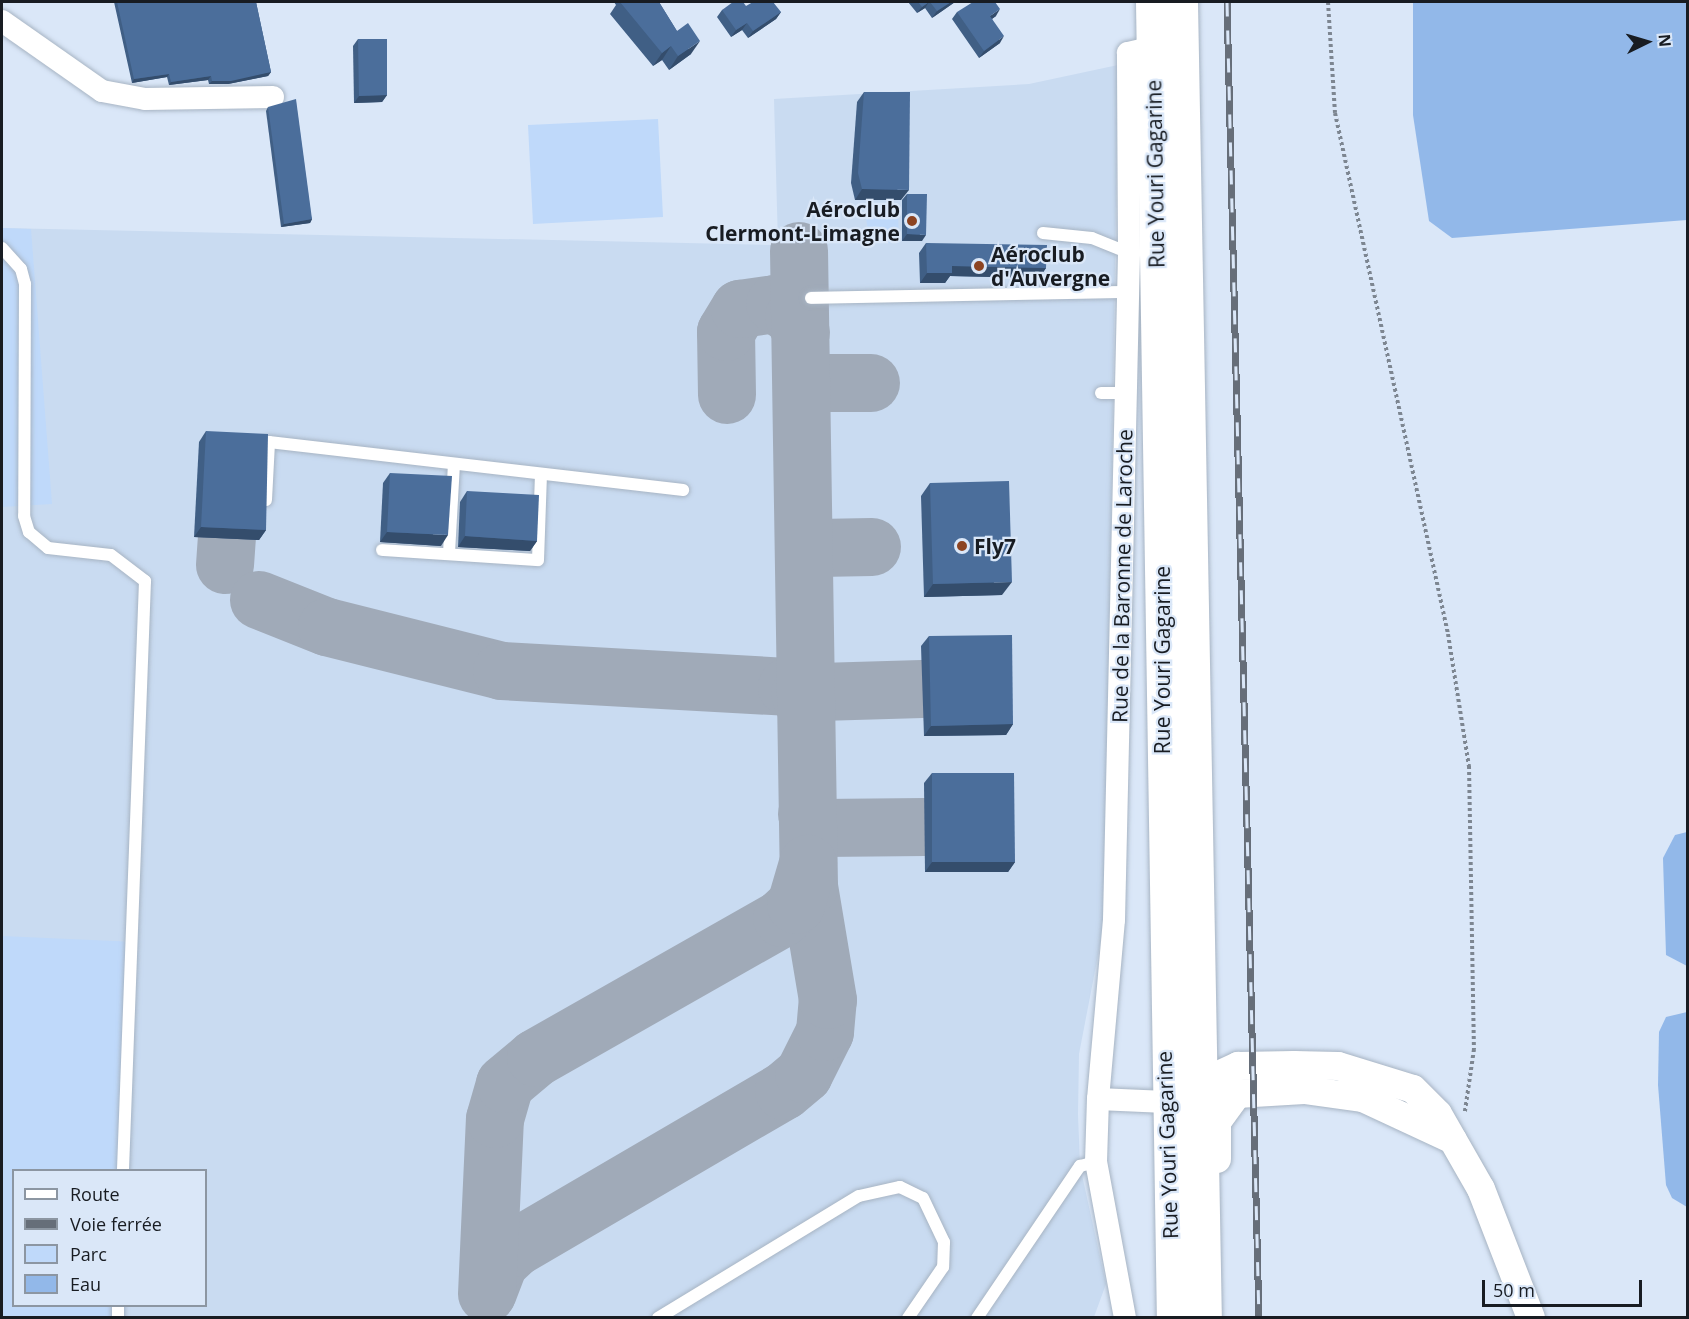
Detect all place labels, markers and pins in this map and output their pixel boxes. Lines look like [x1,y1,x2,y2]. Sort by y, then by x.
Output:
place label: Aéroclub Clermont-Limagne [705,196,900,246]
marker: Aéroclub Clermont-Limagne [905,214,919,228]
place label: Aéroclub d'Auvergne [991,241,1110,291]
marker: Aéroclub d'Auvergne [972,259,986,273]
place label: Fly7 [974,533,1016,559]
marker: Fly7 [955,539,969,553]

